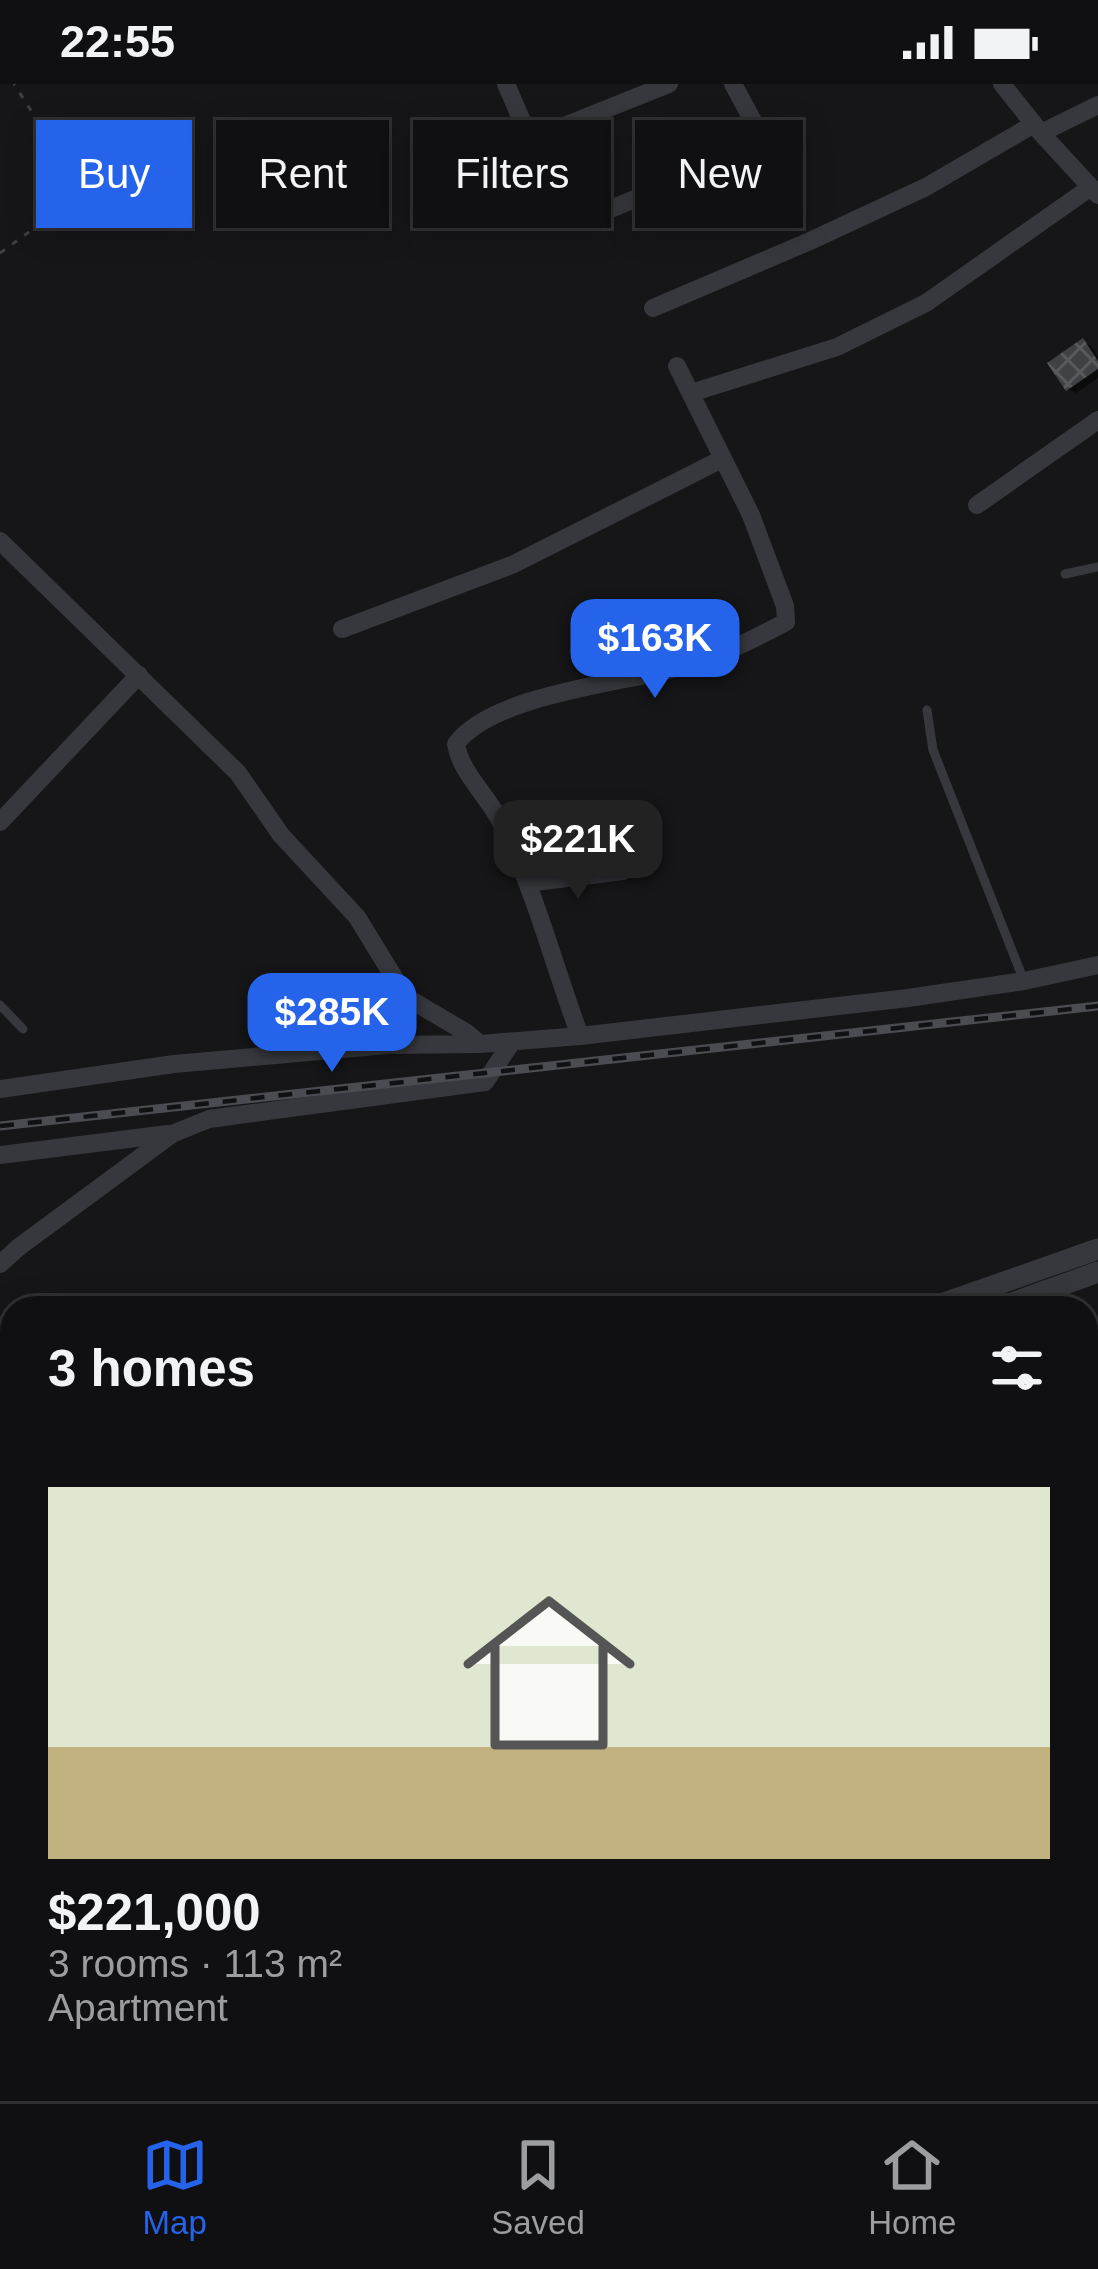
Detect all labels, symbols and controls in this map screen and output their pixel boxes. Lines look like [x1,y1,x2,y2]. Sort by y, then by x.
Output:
text: 22:55 [60,16,175,67]
chip: Buy [36,120,192,228]
chip: Rent [216,120,389,228]
chip: Filters [413,120,611,228]
chip: New [635,120,803,228]
pin: $163K [571,599,739,701]
text: $163K [598,616,712,659]
pin: $221K [494,800,662,902]
text: $221K [521,817,635,860]
pin: $285K [248,973,416,1075]
text: $285K [275,990,389,1033]
icon: filters [984,1335,1050,1401]
text: 3 homes [48,1340,255,1397]
icon: home [441,1565,657,1781]
text: $221,000 [48,1884,261,1941]
text: 3 rooms · 113 m² [48,1942,342,1985]
text: Apartment [48,1986,228,2029]
tab: Map [142,2132,208,2242]
tab: Saved [491,2132,585,2242]
tab: Home [868,2132,956,2242]

